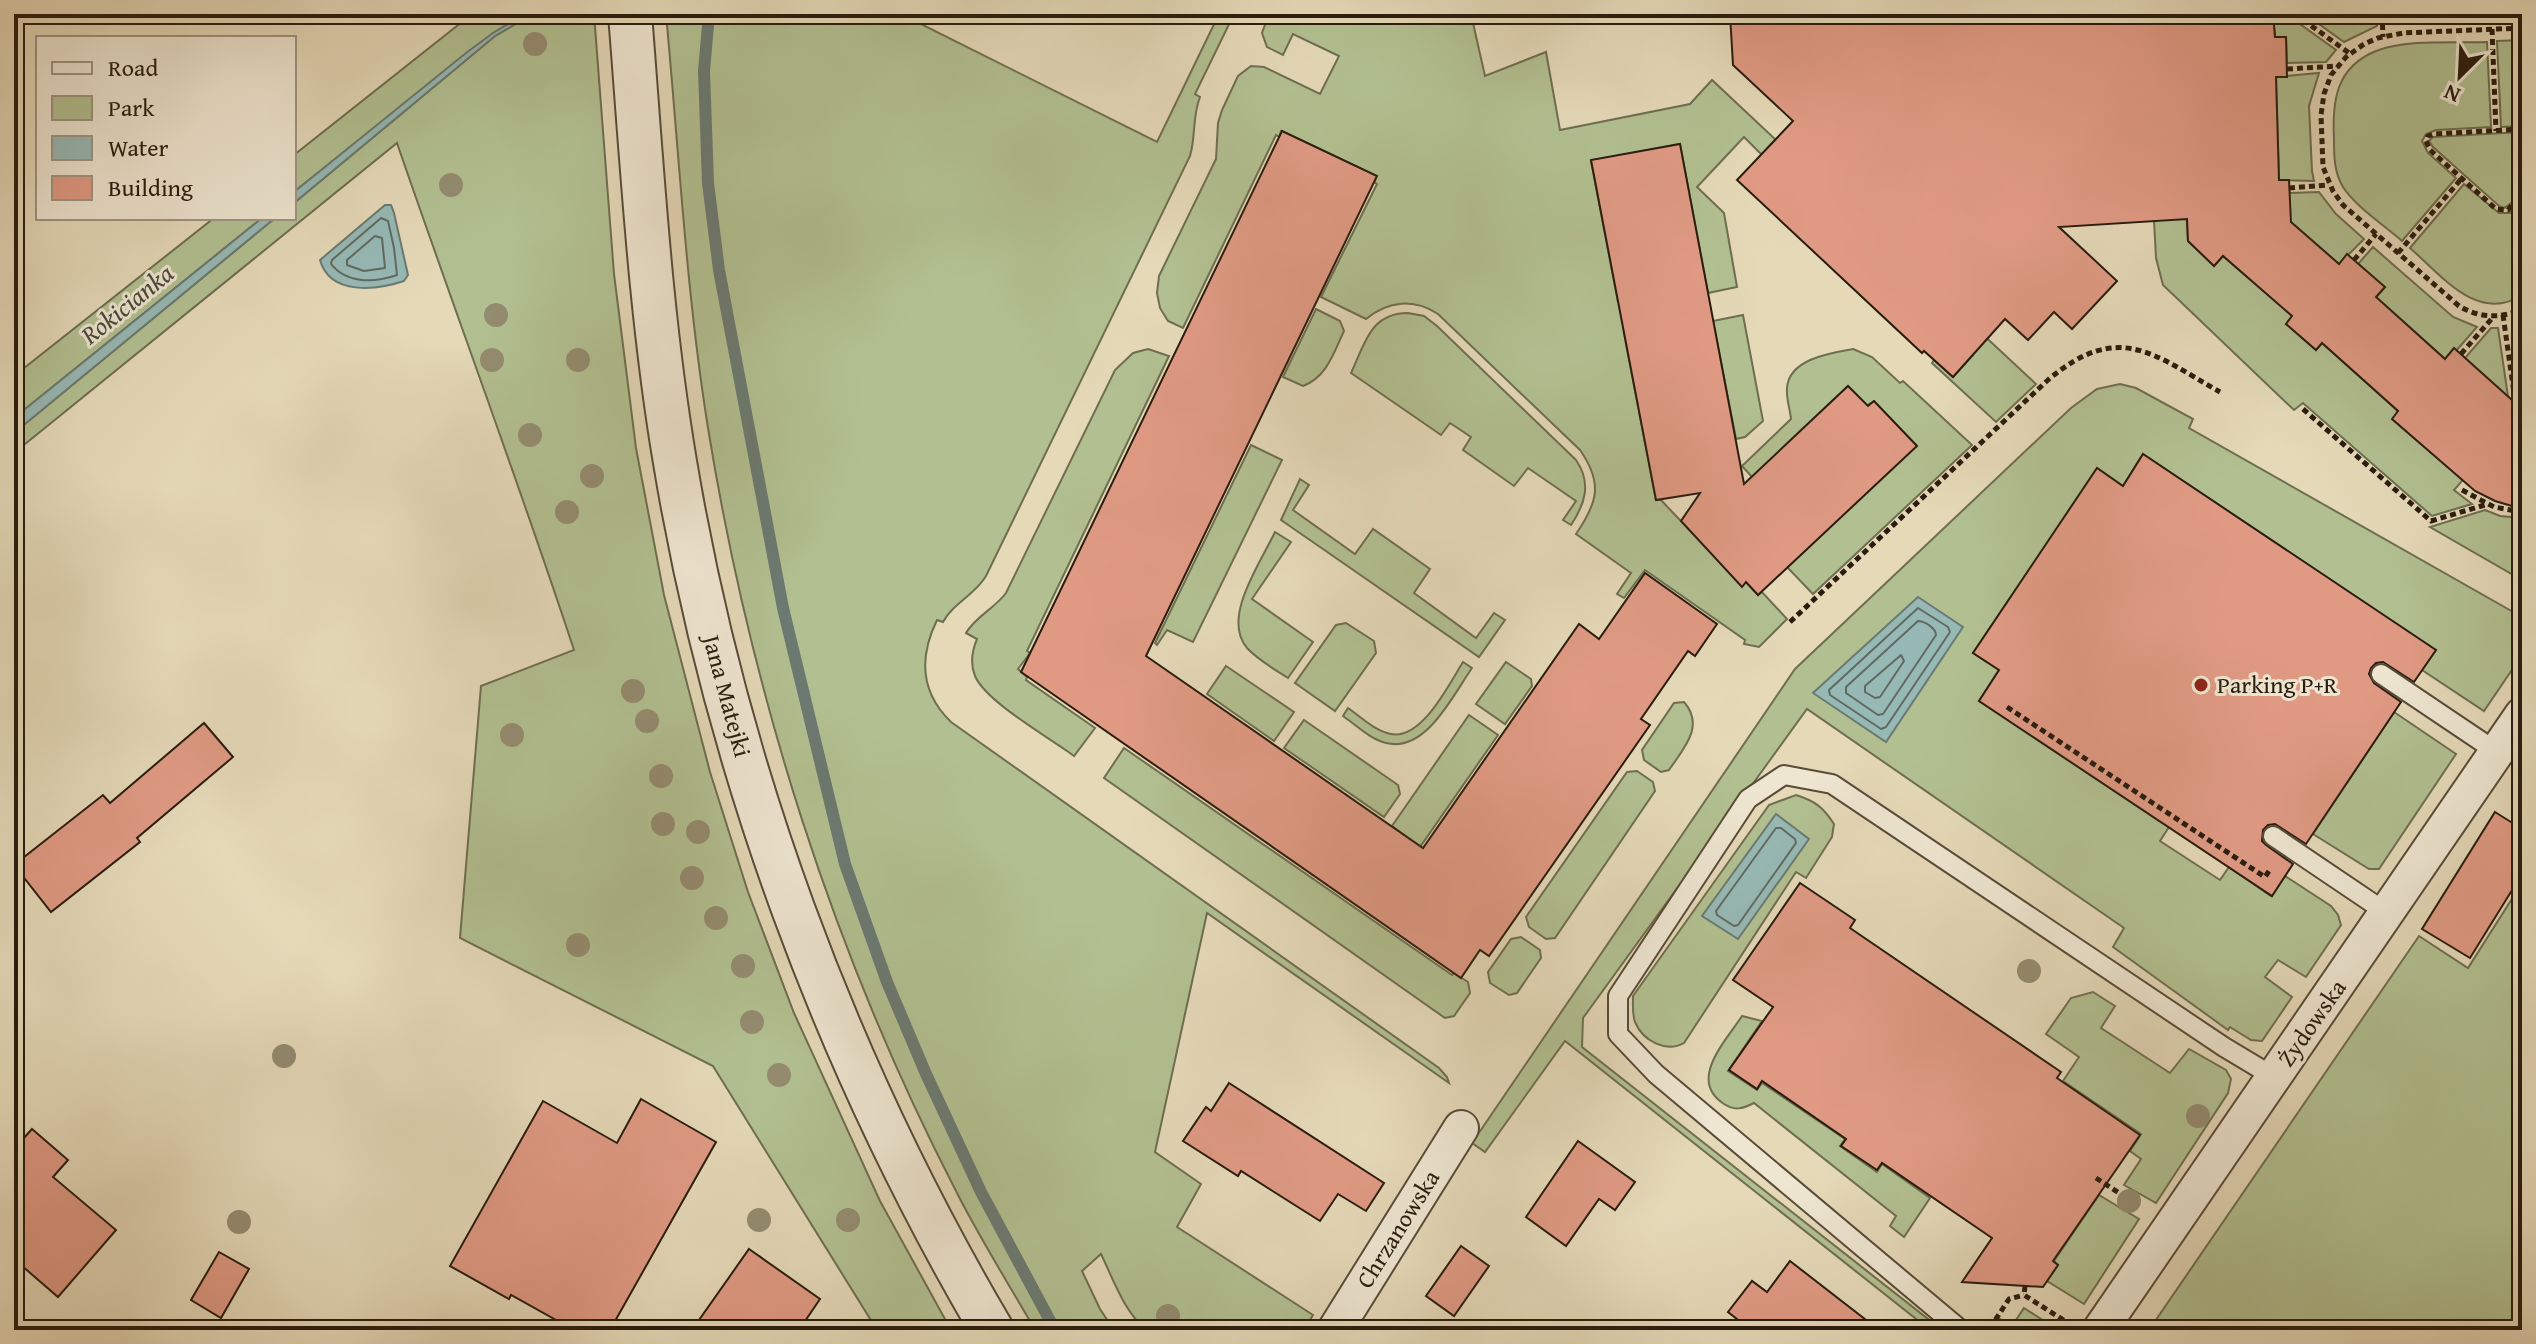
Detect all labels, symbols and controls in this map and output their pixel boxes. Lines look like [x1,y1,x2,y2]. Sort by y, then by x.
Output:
legend [36,36,296,220]
north arrow [2420,36,2500,116]
text: Road [108,50,158,85]
text: N [2438,77,2465,112]
text: Park [108,90,155,125]
text: Water [108,130,169,165]
text: Building [108,170,193,205]
water label: Rokicianka [71,254,182,354]
street label: Jana Matejki [694,628,761,761]
place label: Parking P+R [2217,667,2338,702]
marker: Parking P+R [2192,676,2210,694]
street label: Żydowska [2269,971,2355,1073]
street label: Chrzanowska [1347,1162,1448,1295]

